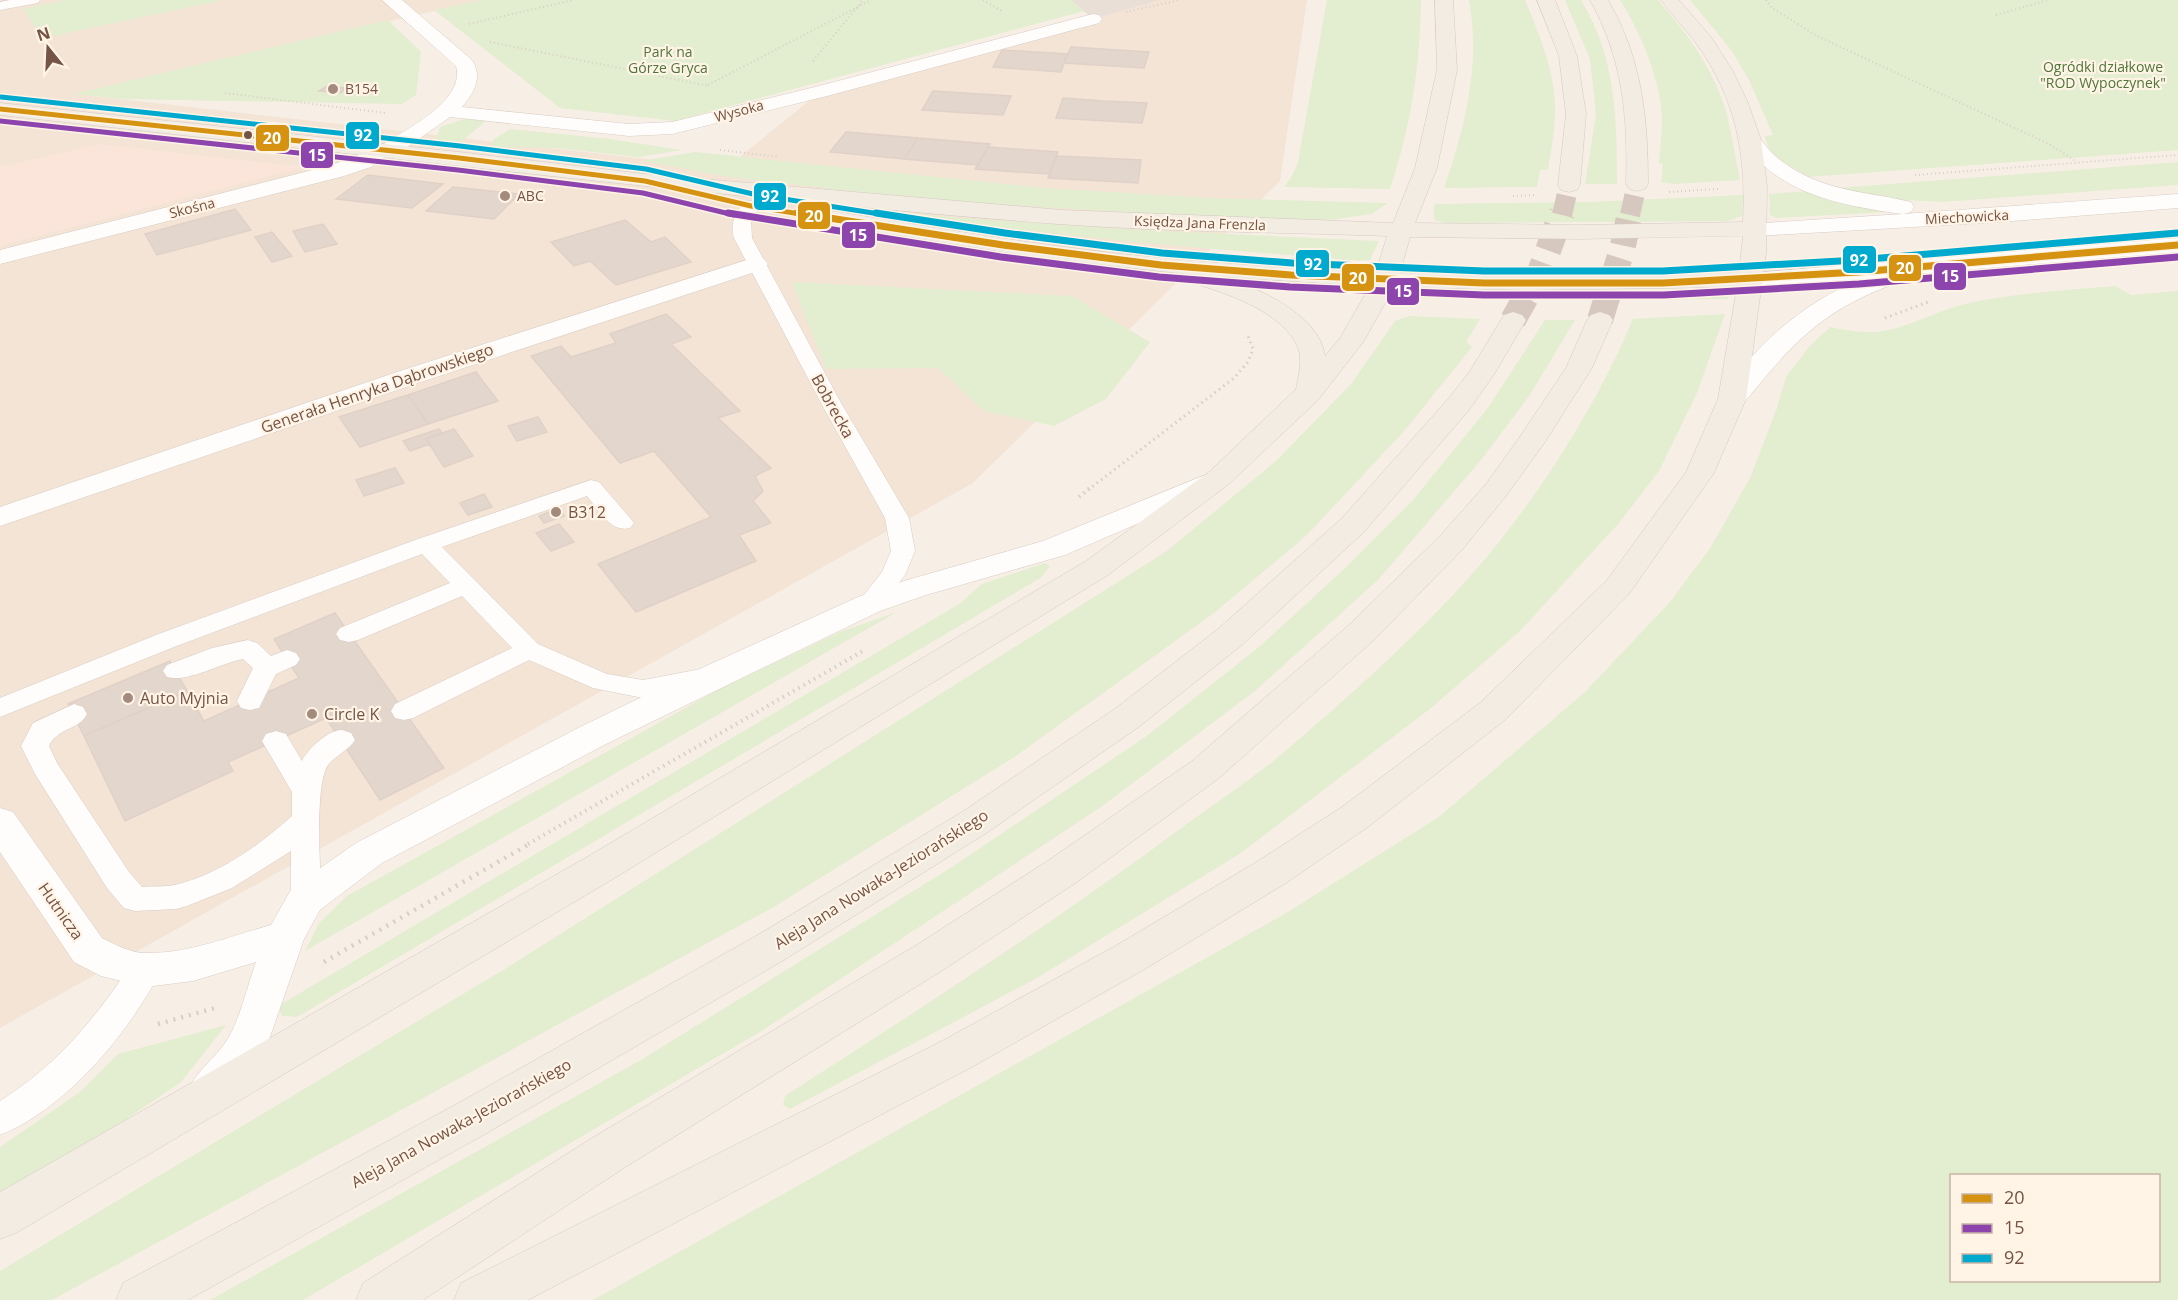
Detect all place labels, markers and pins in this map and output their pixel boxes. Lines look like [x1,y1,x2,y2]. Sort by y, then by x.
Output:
place label: B154 [345,79,378,98]
marker: B154 [326,82,340,96]
unlabelled marker [242,129,254,141]
place label: ABC [517,186,544,205]
marker: ABC [498,189,512,203]
place label: B312 [568,501,606,523]
marker: B312 [549,505,563,519]
place label: Auto Myjnia [140,687,229,709]
marker: Auto Myjnia [121,691,135,705]
place label: Circle K [324,703,380,725]
marker: Circle K [305,707,319,721]

